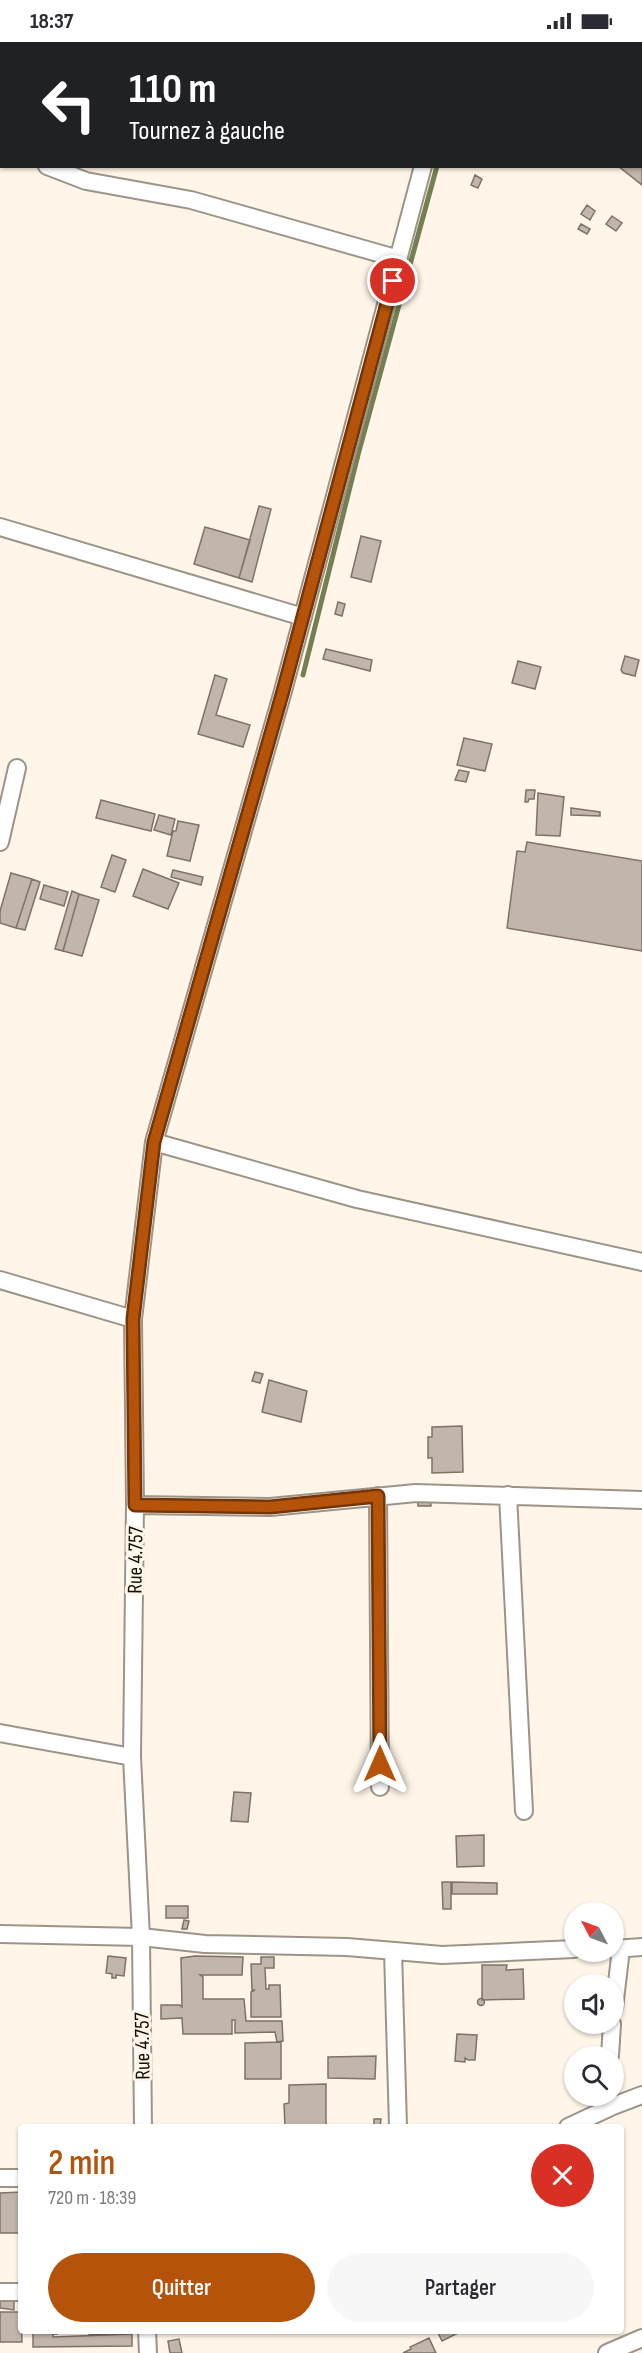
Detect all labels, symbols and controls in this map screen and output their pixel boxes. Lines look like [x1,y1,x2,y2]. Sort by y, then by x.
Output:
text: 18:37 [30,8,73,35]
text: 110 m [129,64,216,115]
icon: left [30,66,108,144]
text: Tournez à gauche [129,115,285,147]
pin [367,255,418,306]
icon: arrive [376,264,409,297]
street label: Rue 4.757 [122,1525,149,1594]
position arrow [348,1732,412,1796]
north arrow [564,1902,624,1962]
map controls [564,1902,624,2106]
button: sound [564,1974,624,2034]
street label: Rue 4.757 [129,2011,156,2080]
button: search [564,2046,624,2106]
text: 2 min [48,2142,115,2185]
button: close [531,2144,594,2207]
text: 720 m · 18:39 [48,2186,136,2210]
button: Quitter [48,2253,315,2322]
button: Partager [327,2253,594,2322]

